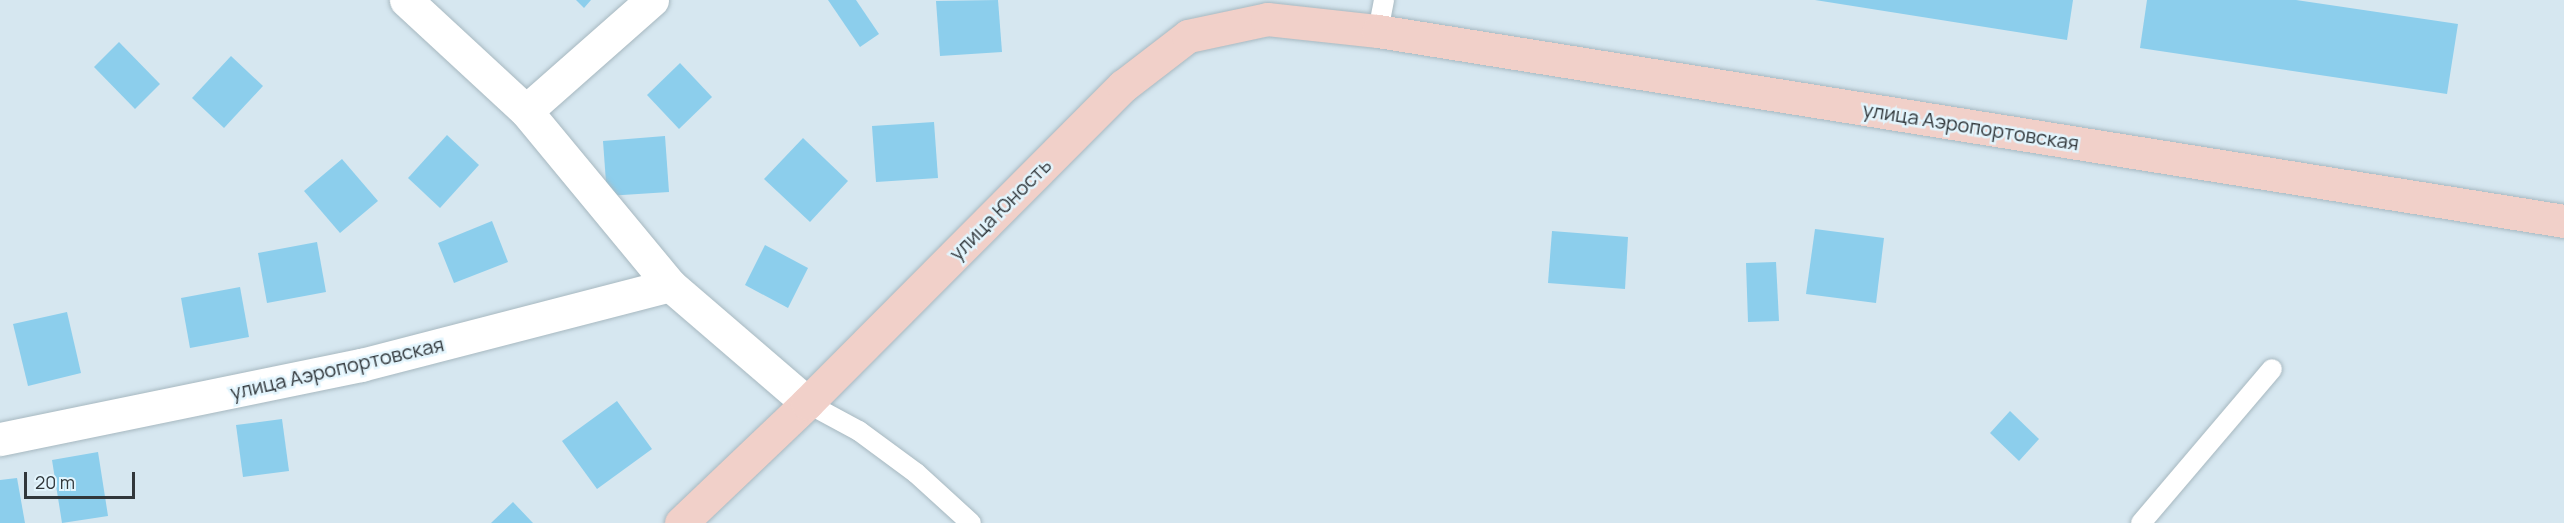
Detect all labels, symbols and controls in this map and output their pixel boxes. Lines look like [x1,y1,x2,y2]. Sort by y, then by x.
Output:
street label: улица Аэропортовская [1861,97,2081,155]
street label: улица Юность [944,153,1056,265]
street label: улица Аэропортовская [228,332,446,404]
scale bar [27,460,138,498]
text: 20 m [35,470,75,494]

